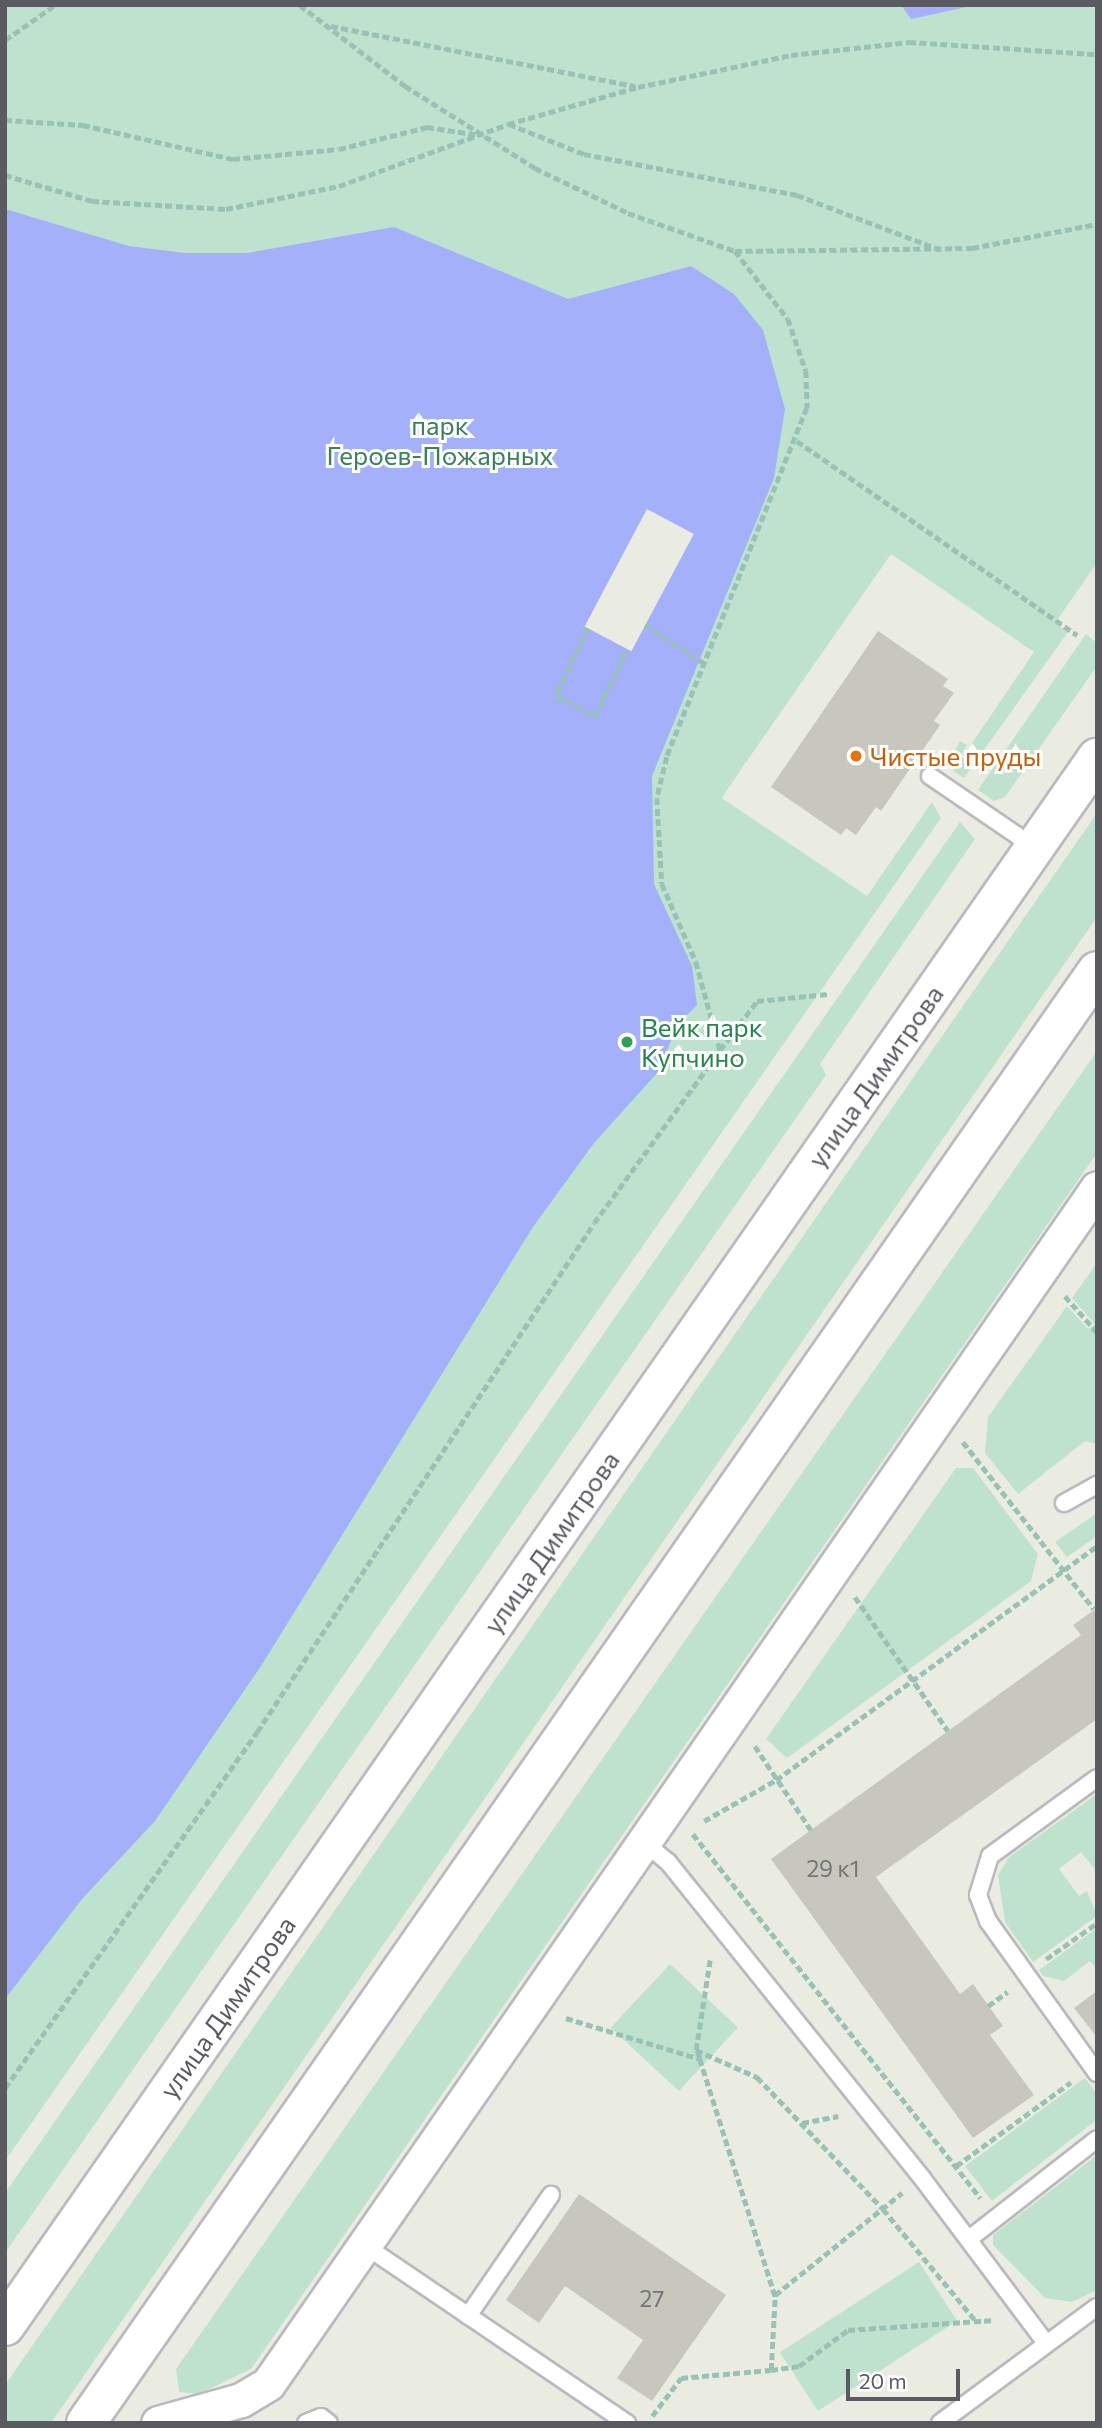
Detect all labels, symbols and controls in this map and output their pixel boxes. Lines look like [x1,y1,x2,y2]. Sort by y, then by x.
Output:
park label: парк Героев-Пожарных [327,409,553,471]
place label: Чистые пруды [870,740,1041,772]
marker: Чистые пруды [848,748,864,764]
street label: улица Димитрова [801,979,949,1173]
place label: Вейк парк Купчино [641,1011,763,1072]
marker: Вейк парк Купчино [619,1034,635,1050]
street label: улица Димитрова [477,1445,625,1639]
house number: 29 к1 [806,1854,860,1882]
street label: улица Димитрова [153,1910,301,2104]
house number: 27 [640,2284,664,2312]
scale bar [850,2354,964,2398]
text: 20 m [859,2368,907,2393]

